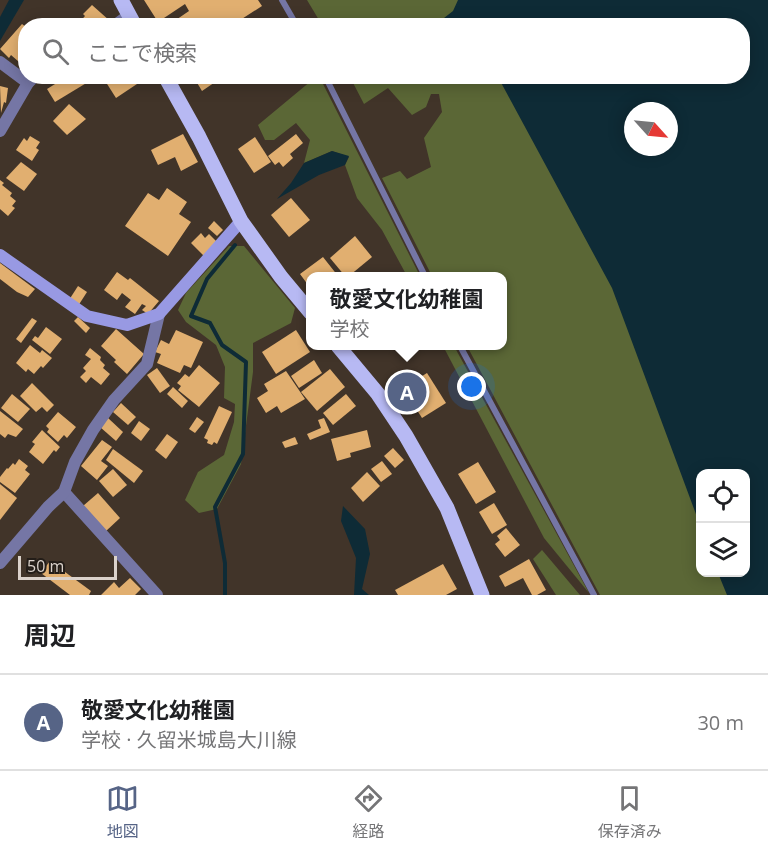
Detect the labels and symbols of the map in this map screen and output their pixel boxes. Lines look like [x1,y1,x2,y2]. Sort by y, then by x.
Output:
north arrow [624,102,678,156]
pin: A [388,370,426,414]
your location [457,372,486,401]
scale bar [18,553,117,580]

